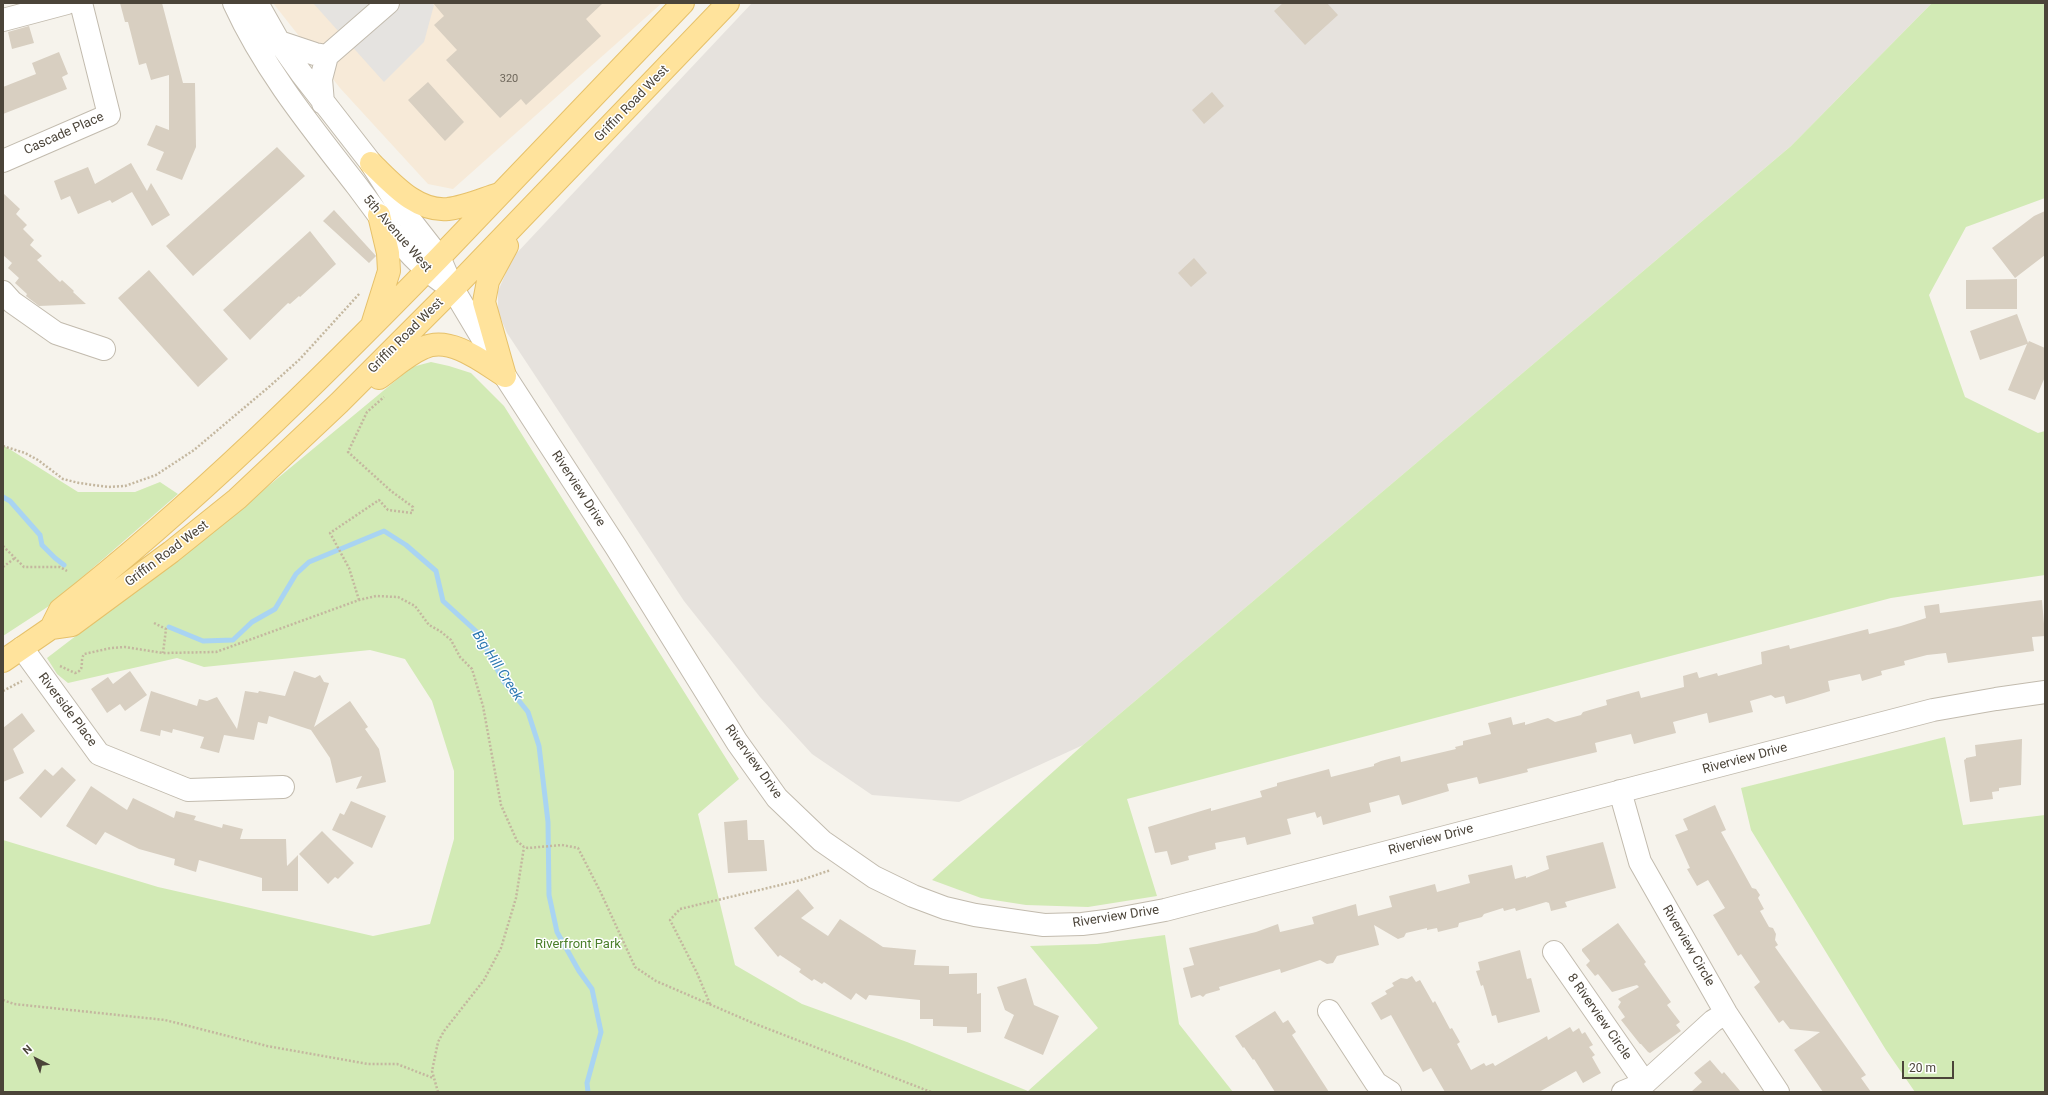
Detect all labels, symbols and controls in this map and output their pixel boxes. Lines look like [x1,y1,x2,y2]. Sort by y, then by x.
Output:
street label: Griffin Road West [592,63,672,145]
house number: 320 [500,72,518,86]
street label: Cascade Place [22,109,106,159]
street label: 5th Avenue West [359,192,435,276]
street label: Griffin Road West [365,295,447,377]
street label: Riverview Drive [548,448,608,530]
street label: Griffin Road West [122,518,212,590]
water label: Big Hill Creek [468,628,526,704]
street label: Riverside Place [34,670,100,750]
street label: Riverview Drive [721,722,785,802]
street label: Riverview Drive [1701,740,1789,778]
street label: Riverview Drive [1387,821,1475,859]
street label: Riverview Drive [1072,902,1160,932]
street label: Riverview Circle [1659,903,1717,989]
park label: Riverfront Park [535,937,621,953]
street label: 8 Riverview Circle [1564,971,1634,1063]
north arrow [16,1039,56,1079]
text: N [20,1042,35,1057]
scale bar [1904,1053,1956,1079]
text: 20 m [1909,1061,1936,1075]

